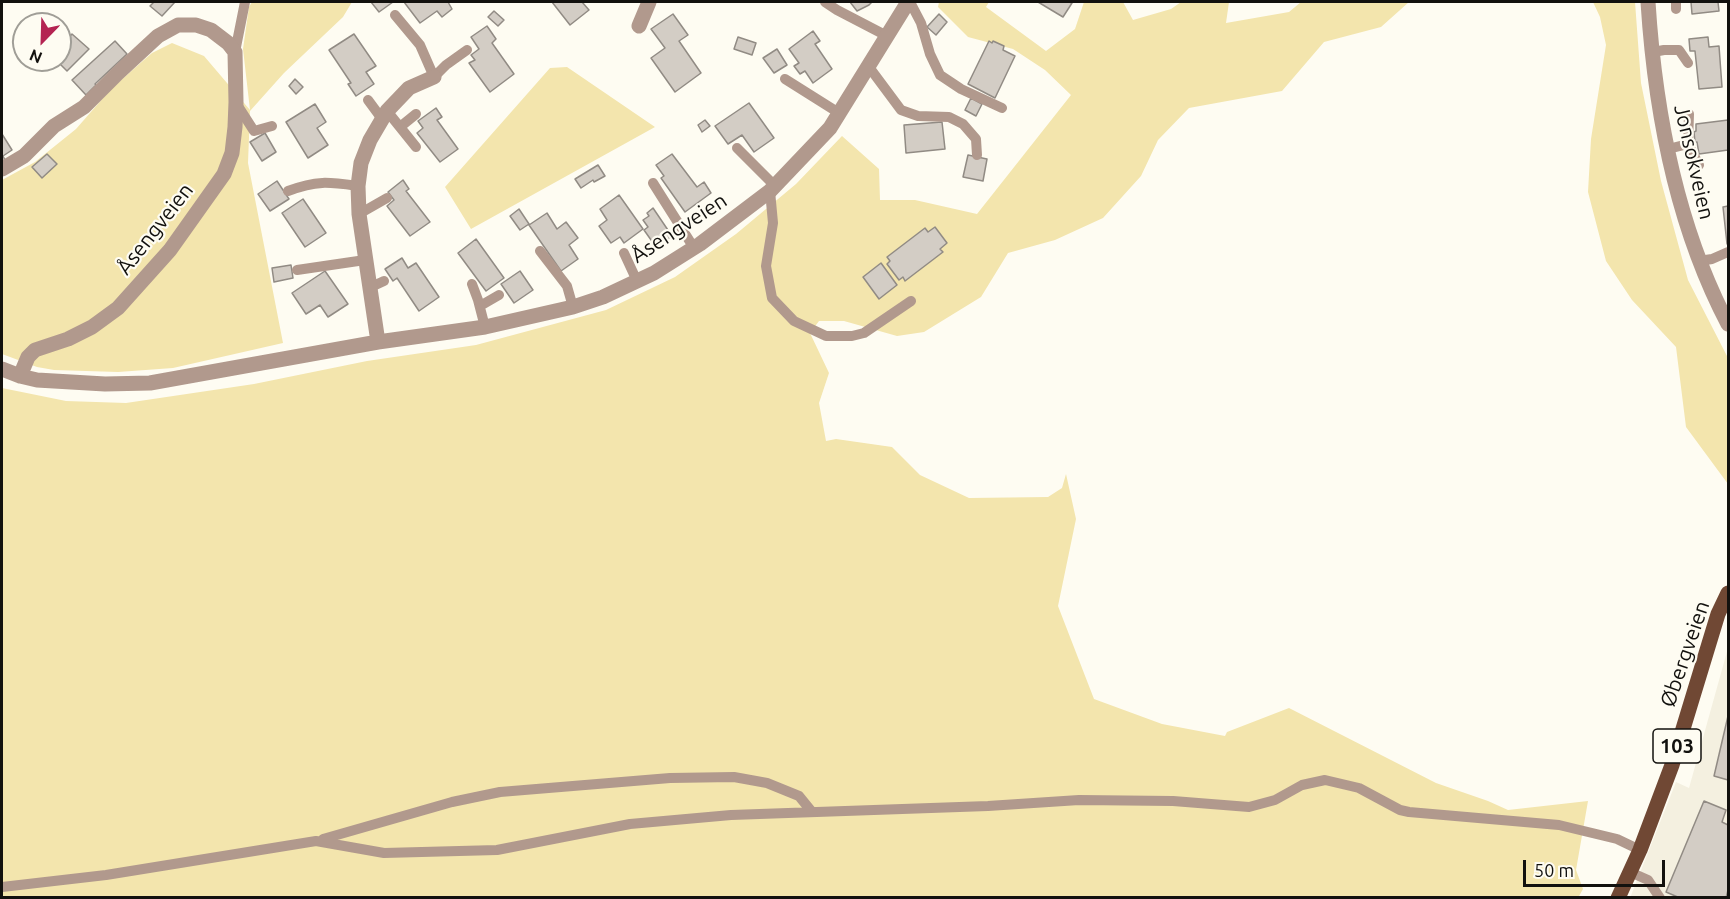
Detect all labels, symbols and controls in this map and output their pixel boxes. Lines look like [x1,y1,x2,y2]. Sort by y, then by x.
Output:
north arrow [12,12,72,72]
text: N [27,46,45,67]
street label: Jonsokveien [1669,102,1719,222]
street label: Åsengveien [111,178,199,280]
street label: Åsengveien [626,188,732,268]
street label: Øbergveien [1655,598,1715,710]
road number: 103 [1653,729,1701,763]
scale bar [1526,848,1668,886]
text: 50 m [1534,860,1574,880]

